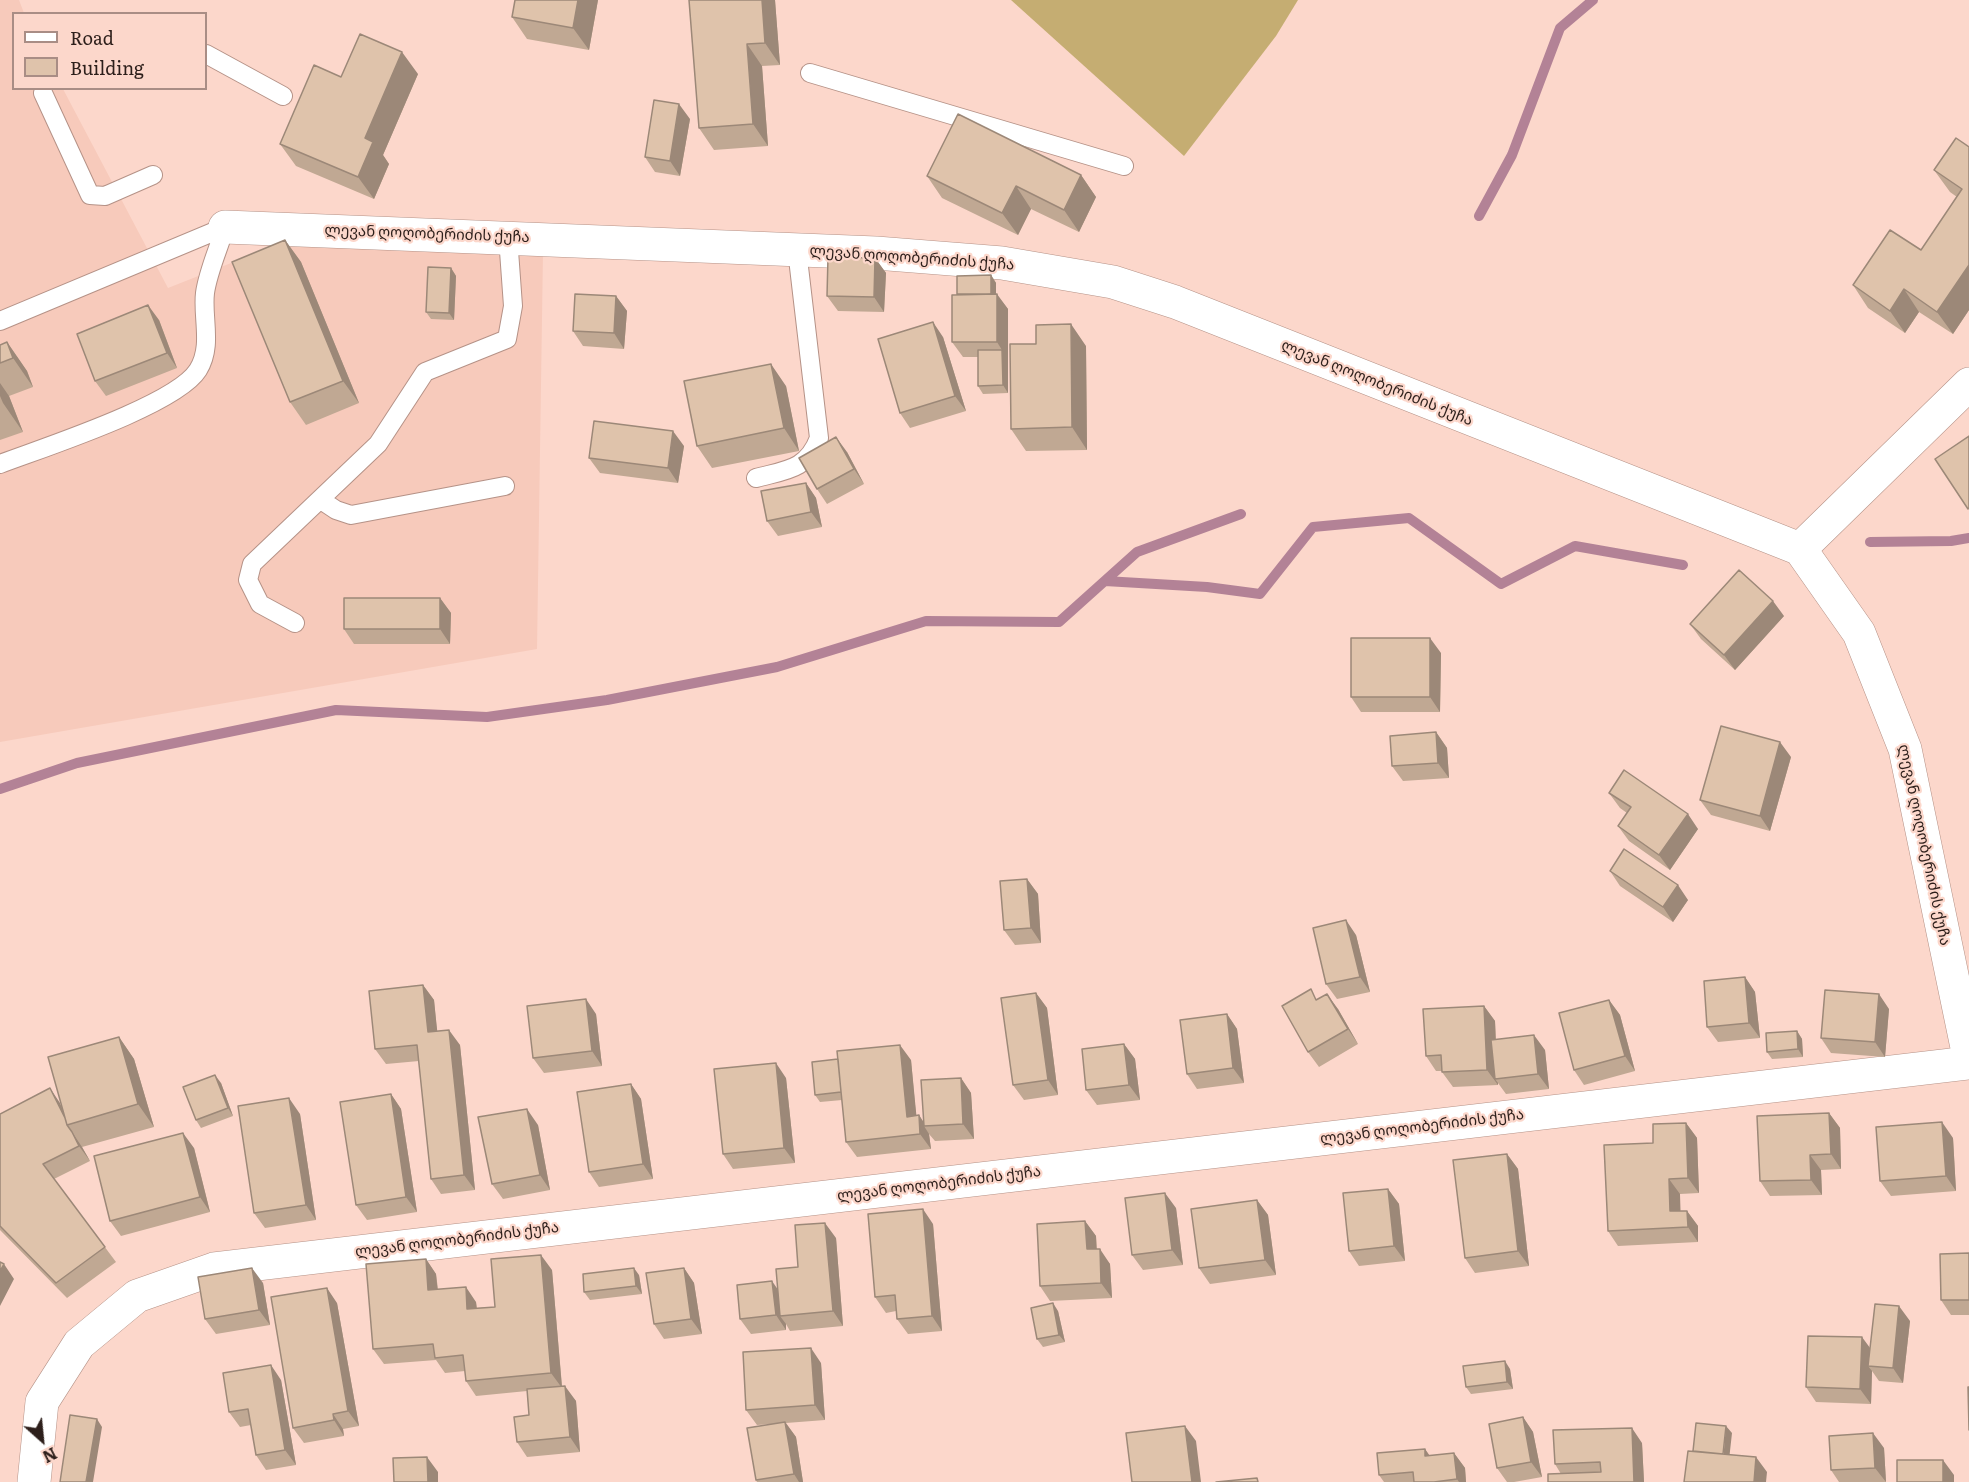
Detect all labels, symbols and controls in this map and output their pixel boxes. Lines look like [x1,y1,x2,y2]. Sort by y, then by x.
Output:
legend [12,12,207,90]
text: Road [70,24,114,51]
text: Building [70,54,144,81]
street label: ლევან ღოღობერიძის ქუჩა [324,221,530,247]
street label: ლევან ღოღობერიძის ქუჩა [809,242,1015,274]
street label: ლევან ღოღობერიძის ქუჩა [1279,336,1475,430]
street label: ლევან ღოღობერიძის ქუჩა [1894,743,1954,947]
street label: ლევან ღოღობერიძის ქუჩა [1319,1106,1525,1148]
street label: ლევან ღოღობერიძის ქუჩა [836,1163,1042,1205]
street label: ლევან ღოღობერიძის ქუჩა [354,1219,560,1261]
north arrow [12,1410,72,1470]
text: N [39,1442,62,1470]

